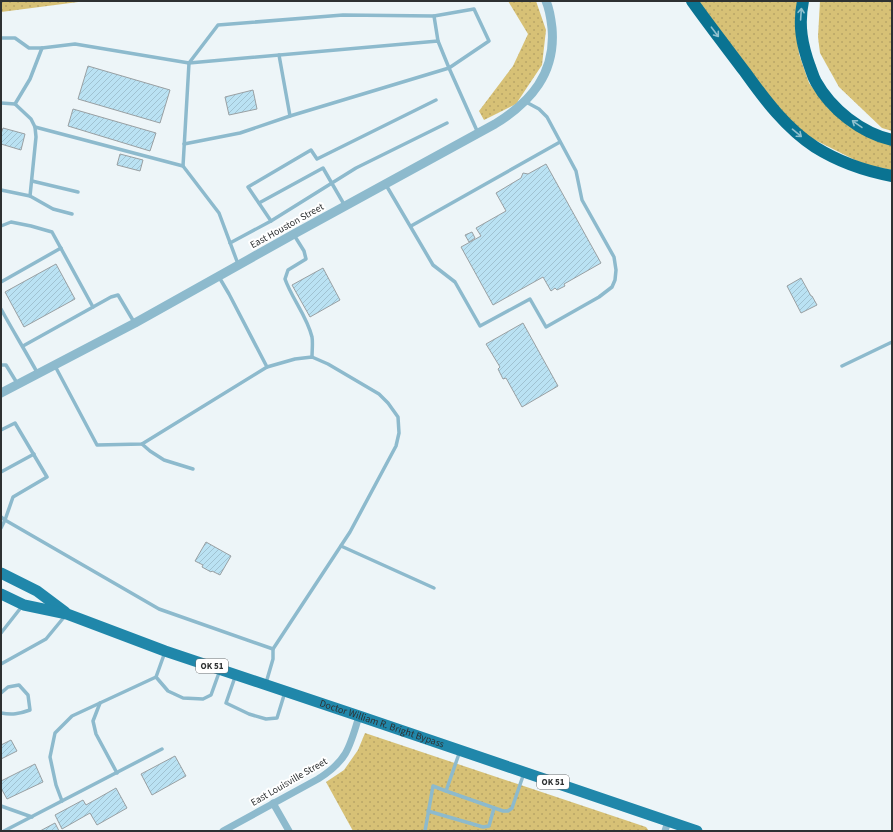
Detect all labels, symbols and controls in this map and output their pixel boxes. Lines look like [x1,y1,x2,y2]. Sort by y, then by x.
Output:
one-way arrow [797,8,805,21]
one-way arrow [711,27,719,38]
one-way arrow [851,120,862,128]
one-way arrow [791,128,802,137]
street label: East Houston Street [248,200,327,252]
road number: OK 51 [196,659,228,673]
street label: Doctor William R. Bright Bypass [318,696,446,751]
street label: East Louisville Street [248,754,330,810]
road number: OK 51 [537,775,569,789]

